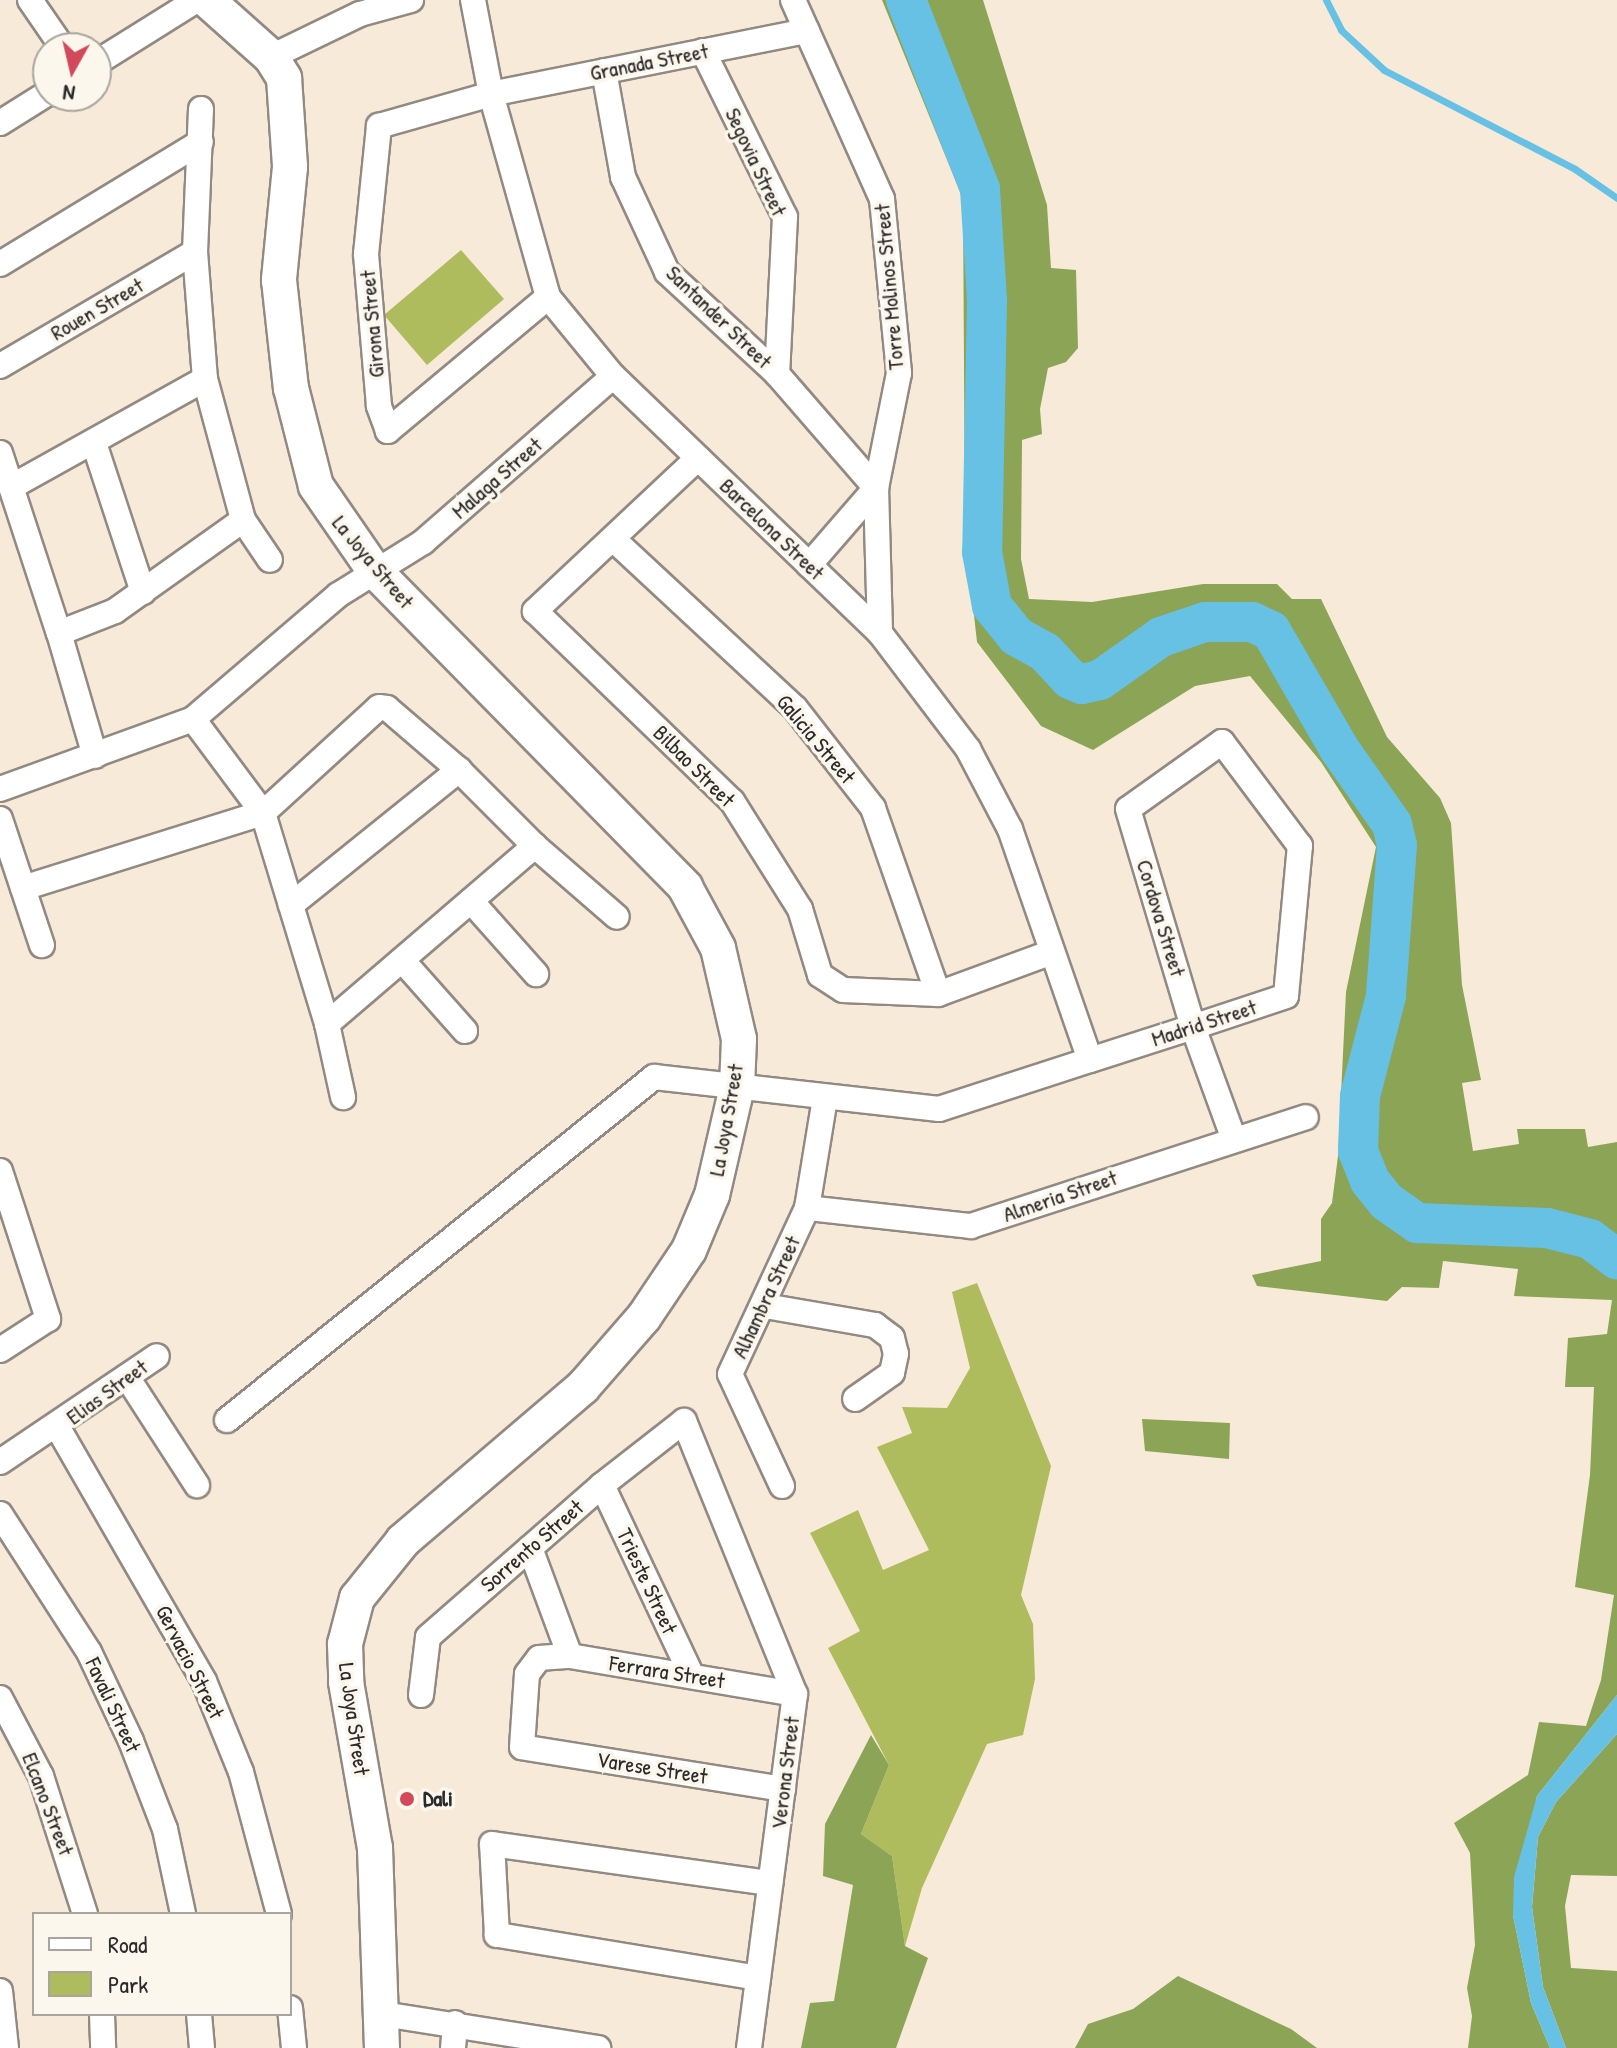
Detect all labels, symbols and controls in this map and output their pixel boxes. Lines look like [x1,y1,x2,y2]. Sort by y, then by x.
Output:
north arrow [32,32,112,112]
street label: Granada Street [588,38,710,86]
text: N [61,78,77,109]
street label: Segovia Street [719,104,793,220]
street label: Torre Molinos Street [869,203,909,371]
street label: Santander Street [661,260,777,374]
street label: Girona Street [354,269,390,379]
street label: Rouen Street [46,272,148,346]
street label: Malaga Street [446,432,548,524]
street label: Barcelona Street [714,473,830,585]
street label: La Joya Street [327,510,419,614]
street label: Galicia Street [771,689,861,789]
street label: Bilbao Street [648,720,740,812]
street label: Cordova Street [1131,857,1191,979]
street label: Madrid Street [1148,994,1260,1052]
street label: La Joya Street [703,1062,749,1178]
street label: Almeria Street [1000,1164,1120,1228]
street label: Alhambra Street [726,1232,806,1362]
street label: Elias Street [61,1354,153,1430]
street label: Sorrento Street [475,1494,589,1598]
street label: Trieste Street [611,1524,683,1638]
street label: Gervacio Street [150,1601,230,1723]
street label: Ferrara Street [608,1650,726,1694]
street label: Favali Street [80,1653,146,1757]
street label: La Joya Street [333,1661,375,1777]
street label: Verona Street [765,1715,805,1831]
street label: Varese Street [595,1746,709,1790]
street label: Elcano Street [16,1749,80,1859]
place label: Dali [423,1786,453,1812]
marker: Dali [398,1790,416,1808]
legend [32,1912,292,2016]
text: Road [108,1928,147,1960]
text: Park [108,1968,148,2000]

